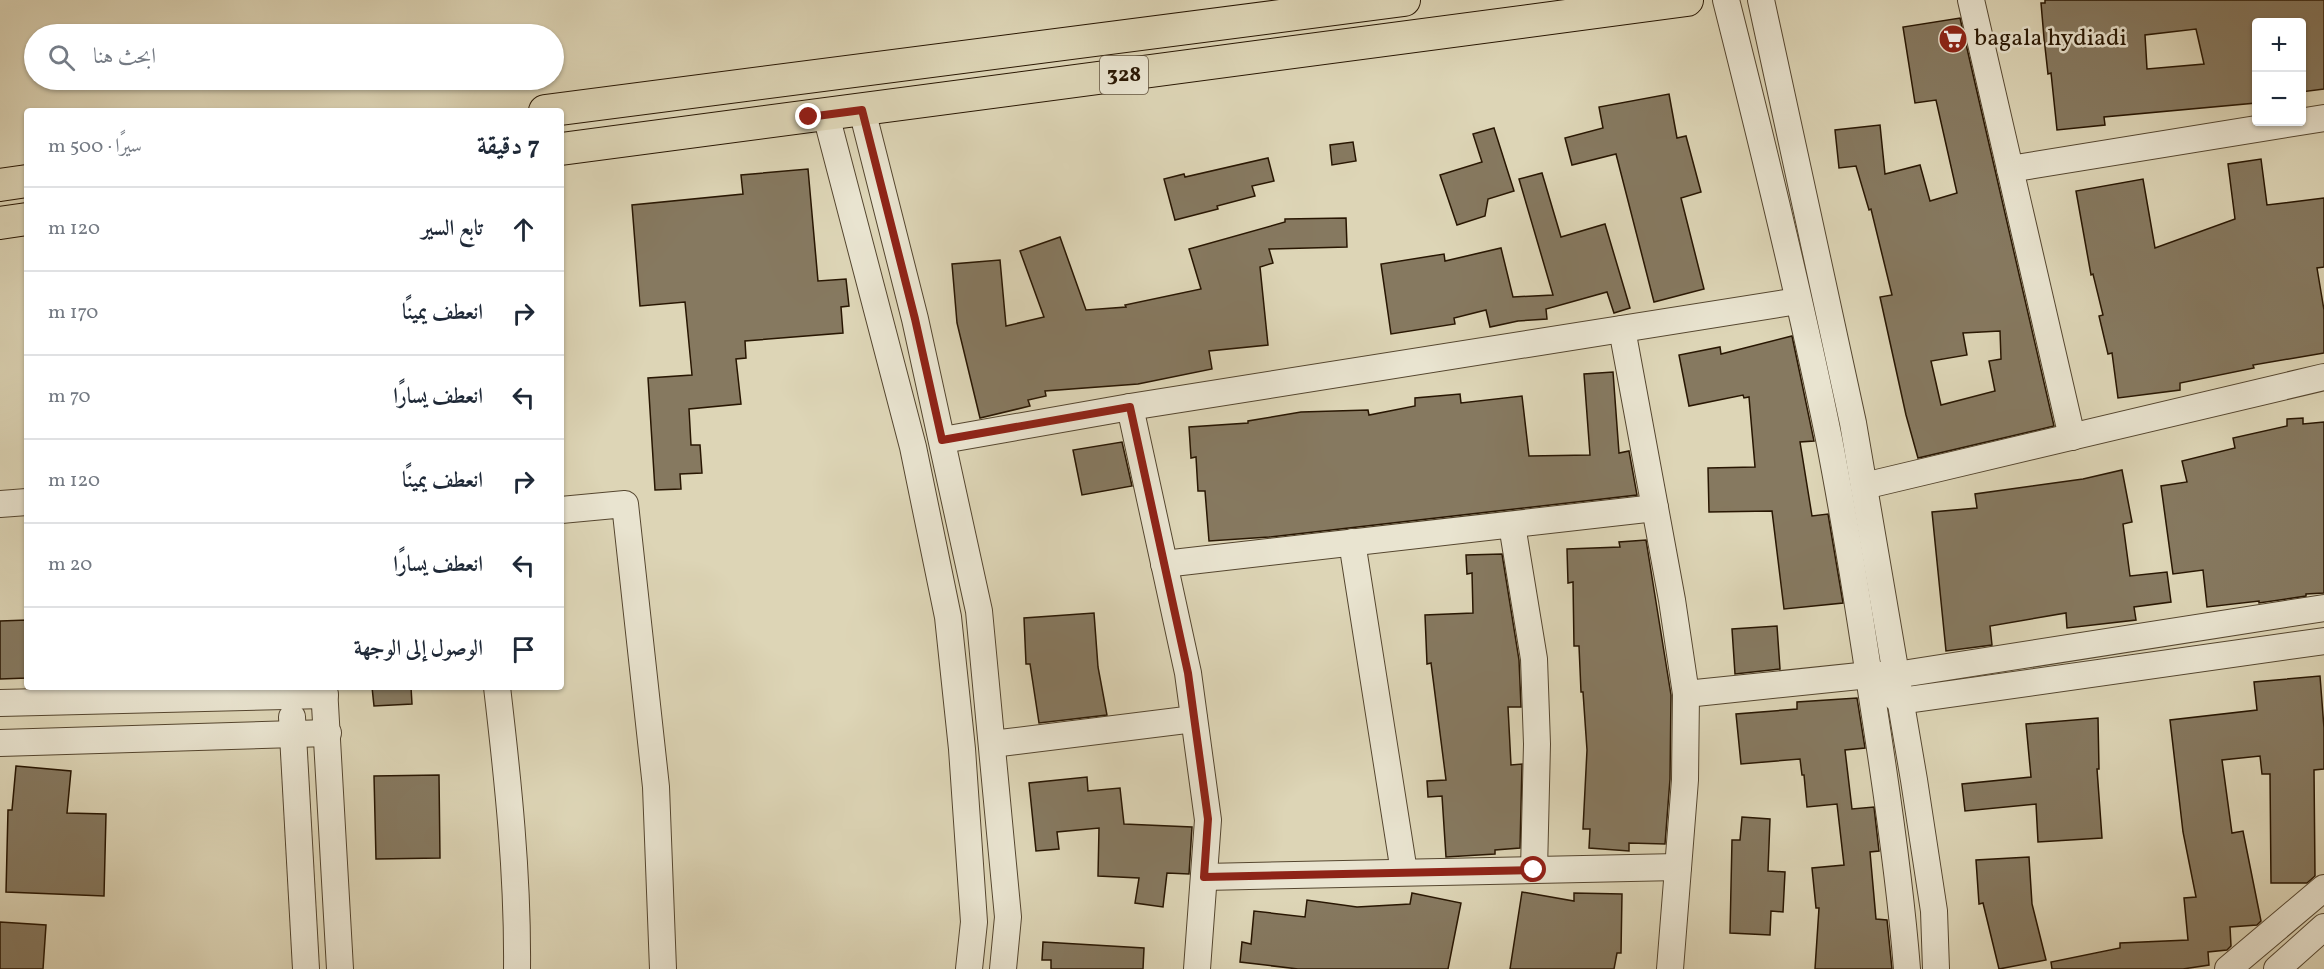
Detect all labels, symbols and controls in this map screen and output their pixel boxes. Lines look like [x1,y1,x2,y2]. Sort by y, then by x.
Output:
map controls [2252,18,2306,126]
button: + [2252,18,2306,72]
place label: bagala hydiadi [1974,22,2127,56]
supermarket icon: bagala hydiadi [1937,23,1969,55]
search box [24,24,564,90]
icon: search [45,41,78,74]
text: ابحث هنا [93,42,156,73]
road number: 328 [1100,56,1148,94]
button: − [2252,72,2306,126]
route end [795,103,821,129]
text: 7 دقيقة [477,129,540,165]
text: سيرًا · 500 m [48,133,142,161]
icon: ahead [507,213,540,246]
text: تابع السير [421,214,483,245]
text: 120 m [48,215,100,243]
icon: right [507,297,540,330]
text: انعطف يمينًا [402,298,483,329]
text: 170 m [48,299,98,327]
icon: left [507,381,540,414]
text: انعطف يسارًا [393,382,483,413]
text: 70 m [48,383,91,411]
icon: right [507,465,540,498]
text: انعطف يمينًا [402,466,483,497]
text: 120 m [48,467,100,495]
icon: left [507,549,540,582]
text: انعطف يسارًا [393,550,483,581]
text: 20 m [48,551,92,579]
icon: arrive [507,633,540,666]
text: الوصول إلى الوجهة [354,634,483,665]
route start [1520,856,1546,882]

